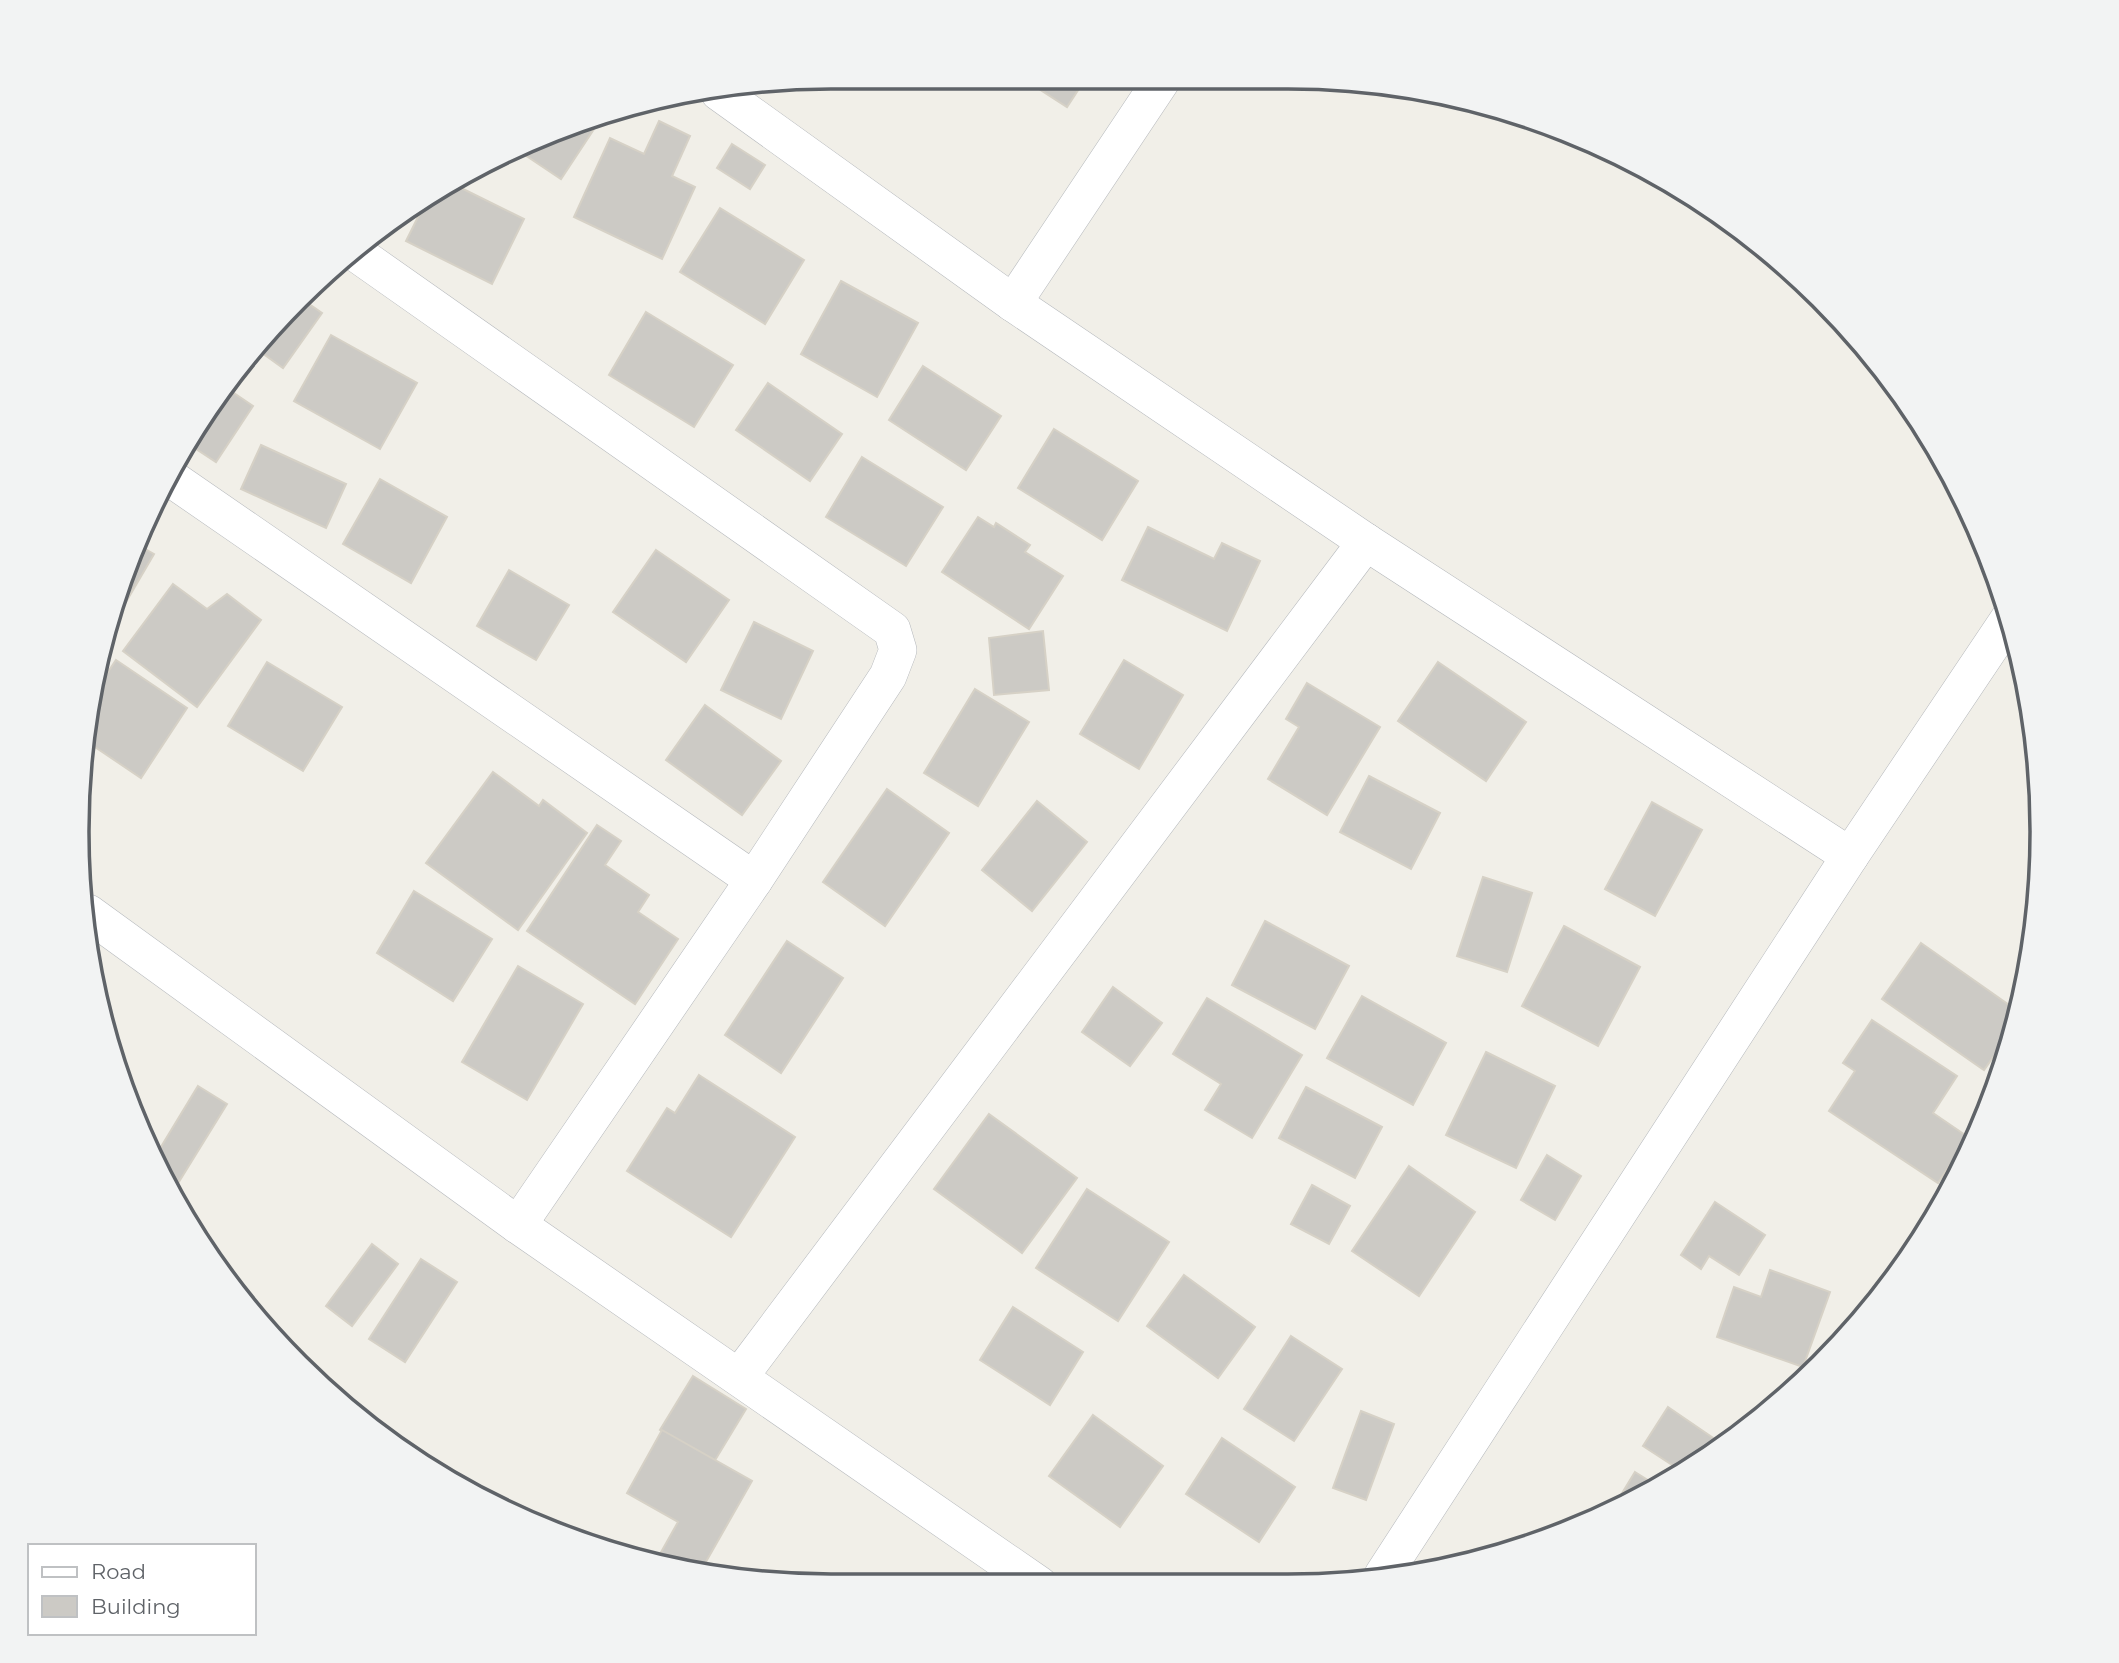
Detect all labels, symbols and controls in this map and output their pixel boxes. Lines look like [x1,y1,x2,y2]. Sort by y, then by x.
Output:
legend [28,1544,256,1635]
text: Road [91,1559,146,1584]
text: Building [91,1594,181,1619]

